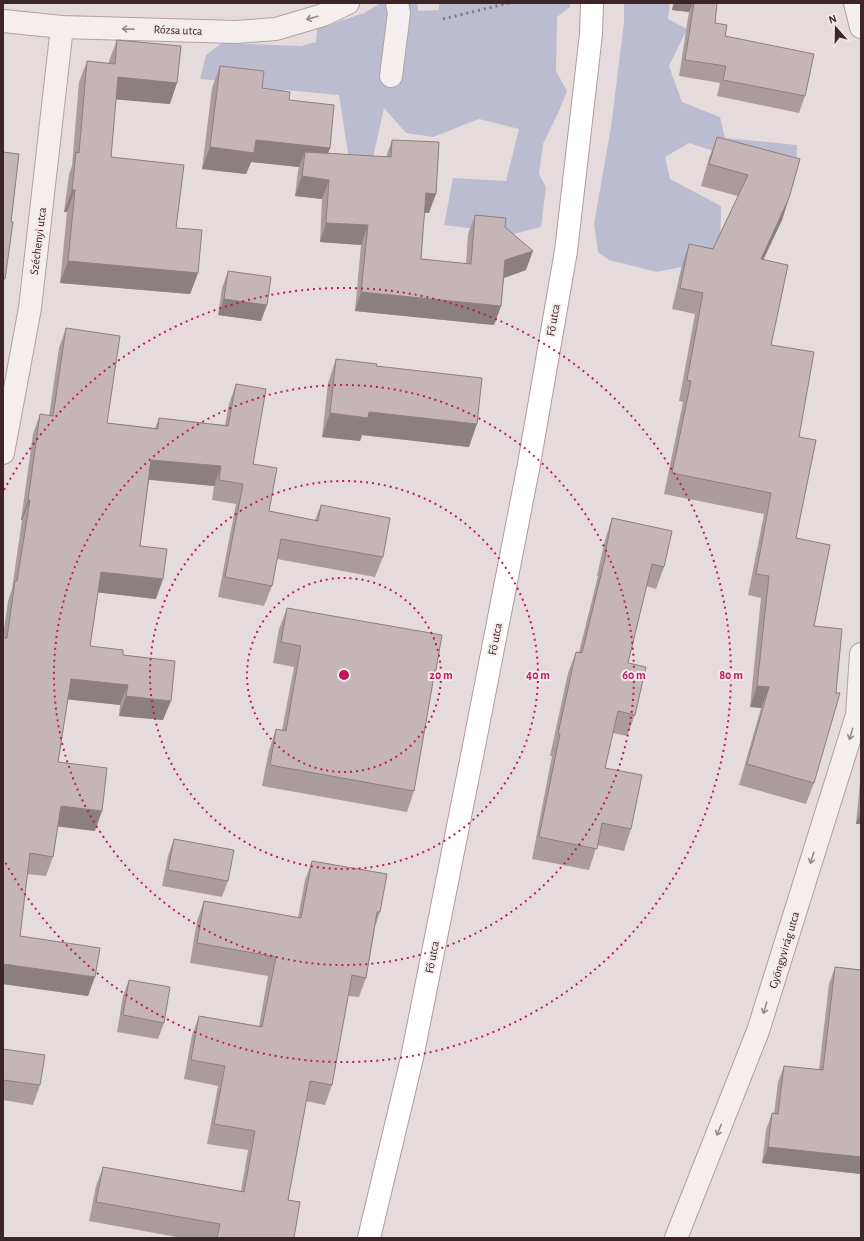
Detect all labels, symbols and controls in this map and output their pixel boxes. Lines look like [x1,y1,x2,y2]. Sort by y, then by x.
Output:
north arrow [816,8,856,48]
text: N [827,13,838,26]
one-way arrow [306,15,319,22]
street label: Rózsa utca [153,23,203,37]
one-way arrow [122,25,135,33]
street label: Széchenyi utca [28,206,49,276]
street label: Fő utca [544,303,562,337]
street label: Fő utca [486,621,504,656]
centre of rings [337,668,351,682]
text: 20 m [429,669,453,681]
text: 40 m [526,669,550,681]
text: 60 m [622,669,646,681]
text: 80 m [719,669,743,681]
one-way arrow [847,727,854,740]
one-way arrow [808,851,816,863]
street label: Gyöngyvirág utca [767,910,802,990]
street label: Fő utca [423,939,441,974]
one-way arrow [761,1002,768,1015]
one-way arrow [715,1123,723,1135]

